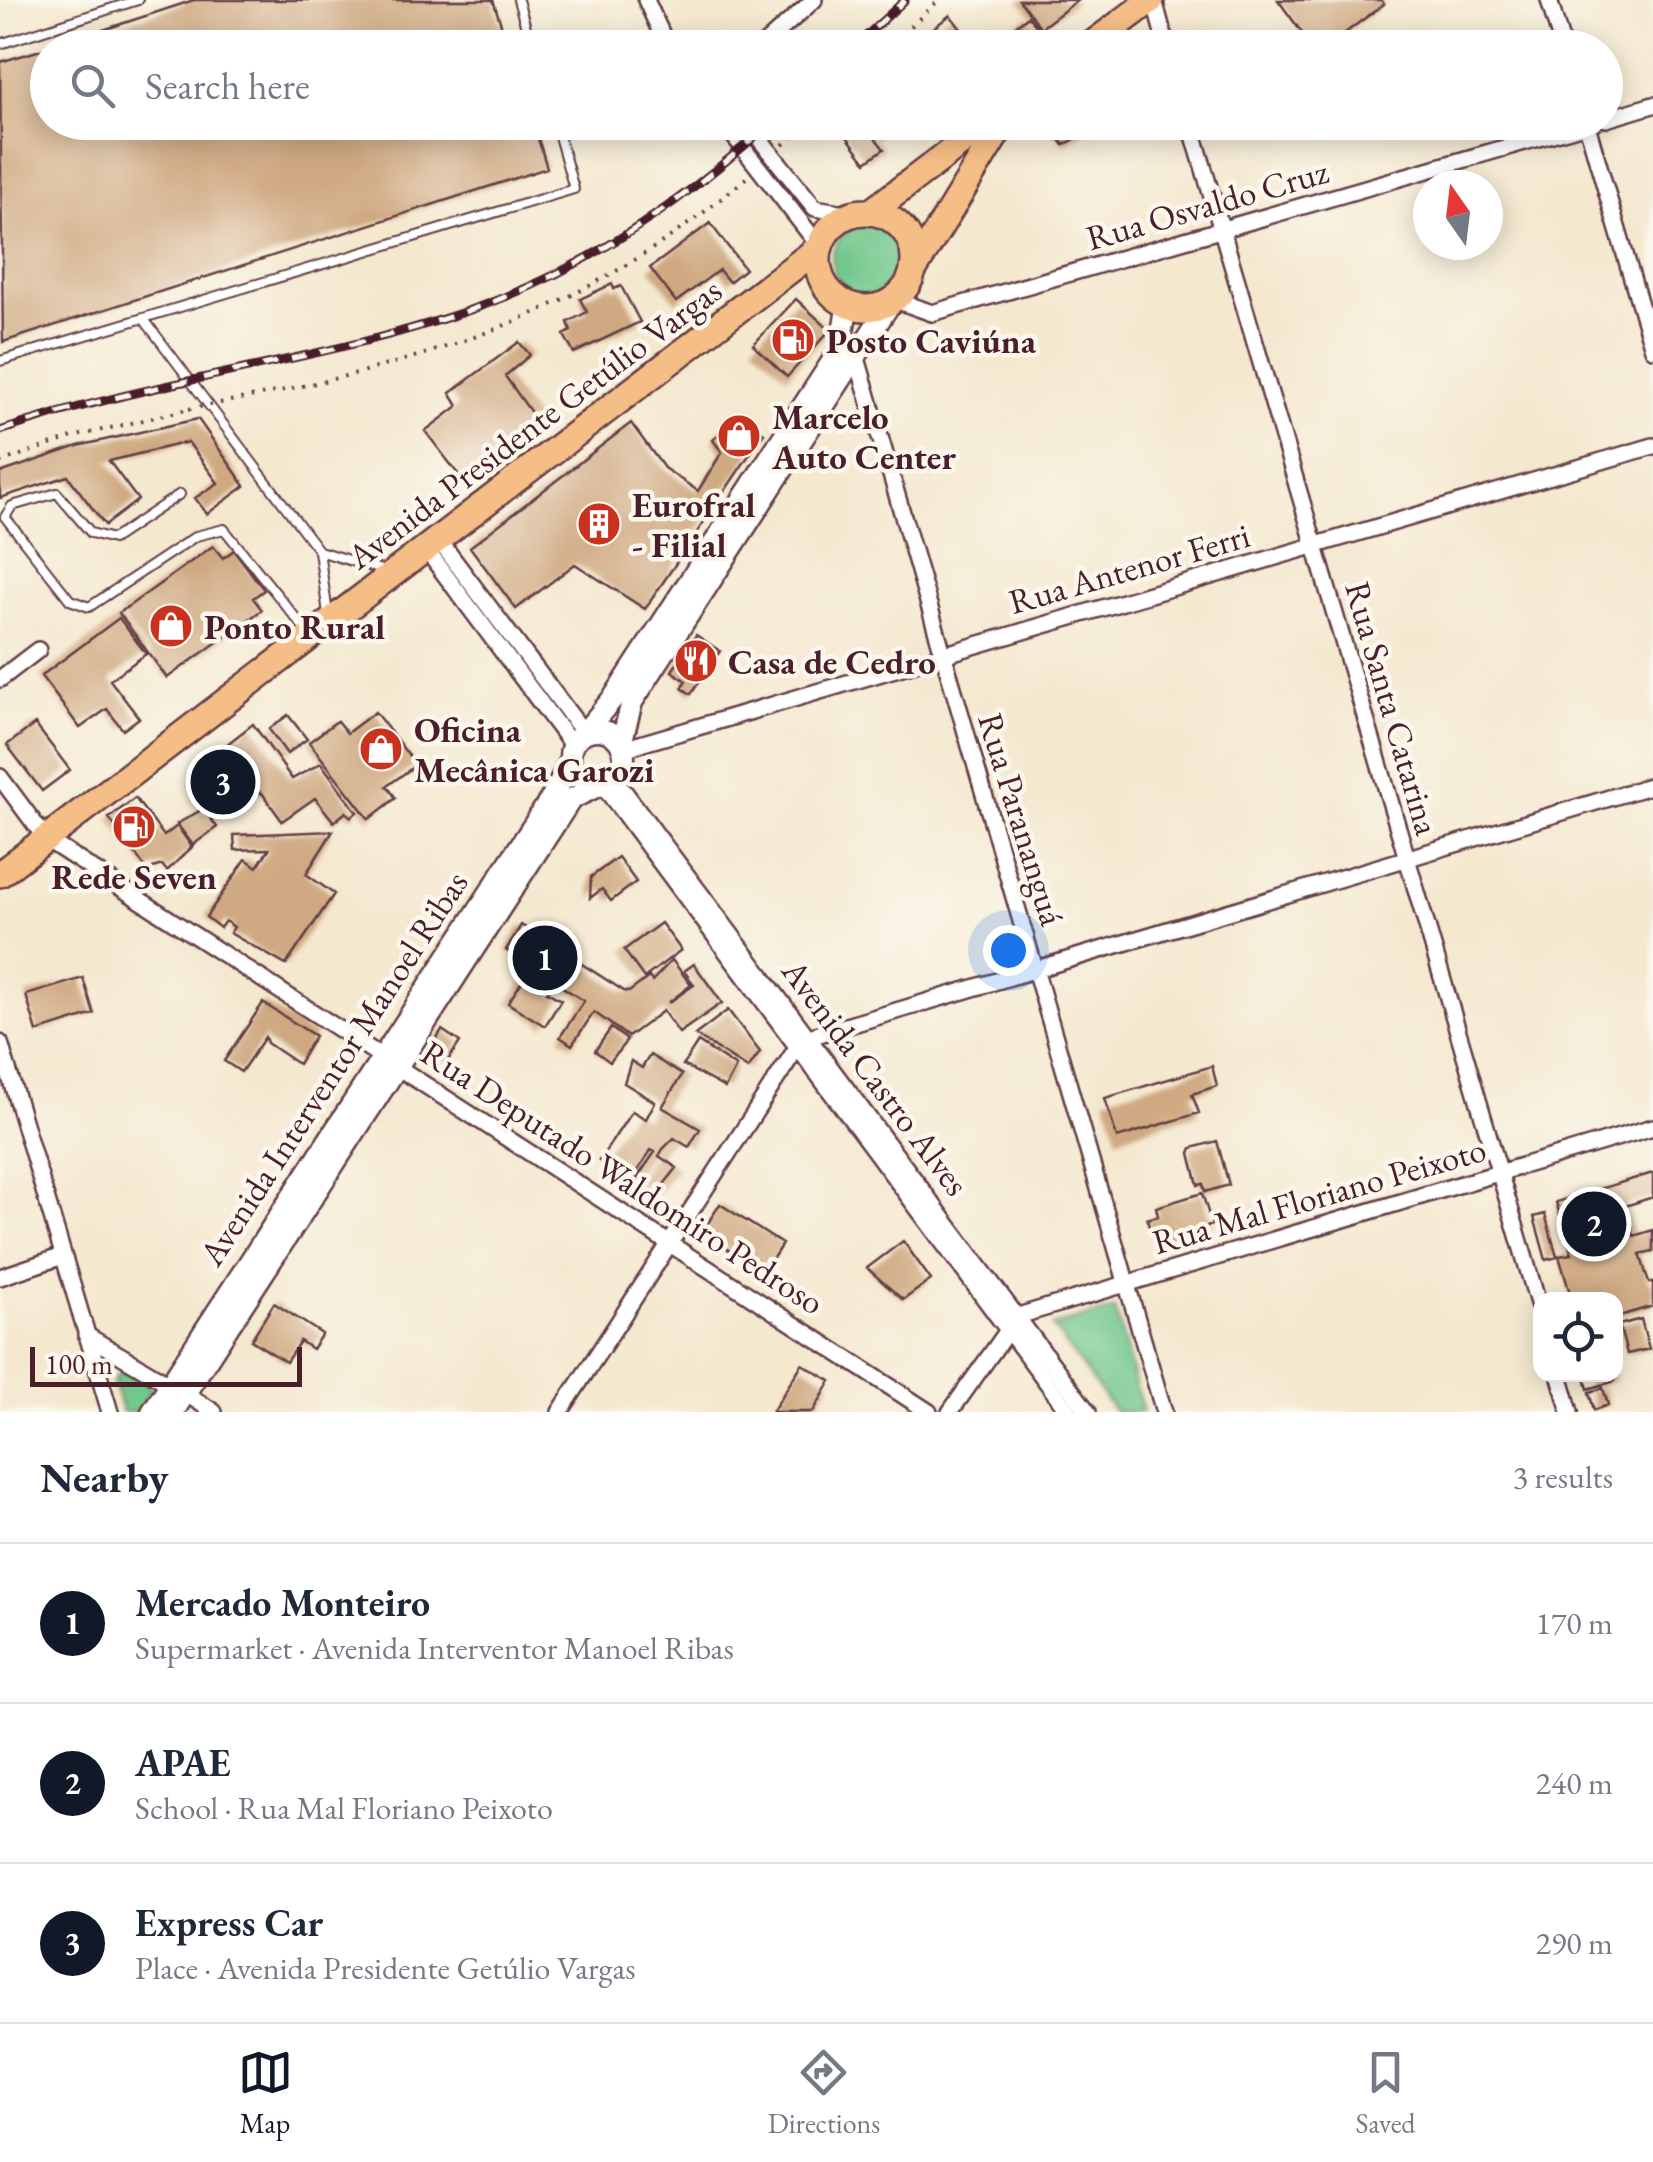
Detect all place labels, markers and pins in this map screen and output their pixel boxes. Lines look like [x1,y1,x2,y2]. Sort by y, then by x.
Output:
fuel station icon: Posto Caviúna [770,317,816,363]
place label: Posto Caviúna [826,318,1037,363]
place label: Marcelo Auto Center [771,394,956,479]
shop icon: Marcelo Auto Center [716,413,762,459]
place label: Eurofral - Filial [632,482,755,567]
building icon: Eurofral - Filial [576,501,622,547]
shop icon: Ponto Rural [148,603,194,649]
place label: Ponto Rural [204,604,385,649]
restaurant icon: Casa de Cedro [673,638,719,684]
place label: Casa de Cedro [728,639,936,684]
place label: Oficina Mecânica Garozi [414,707,654,792]
shop icon: Oficina Mecânica Garozi [358,726,404,772]
pin: 3 [190,744,256,820]
fuel station icon: Rede Seven [111,804,157,850]
place label: Rede Seven [51,854,217,899]
pin: 1 [512,920,578,996]
pin: 2 [1562,1186,1626,1262]

